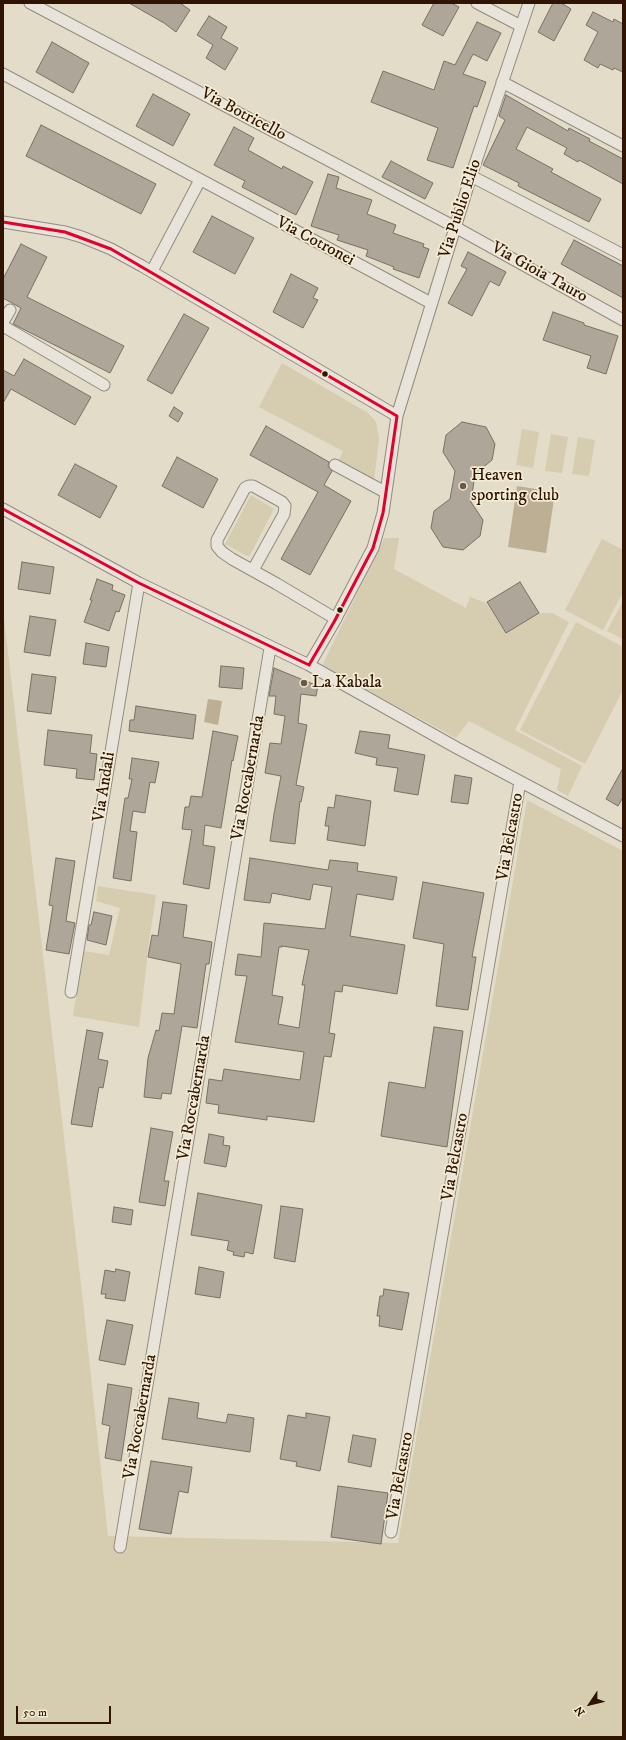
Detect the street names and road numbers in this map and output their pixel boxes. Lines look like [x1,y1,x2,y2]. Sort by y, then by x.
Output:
street label: Via Botricello [197,84,289,146]
street label: Via Publio Elio [435,157,487,261]
street label: Via Cotronei [272,213,358,271]
street label: Via Gioia Tauro [487,238,591,308]
street label: Via Roccabernarda [228,714,270,842]
street label: Via Andali [89,750,121,824]
street label: Via Belcastro [493,791,529,883]
street label: Via Roccabernarda [174,1034,216,1162]
street label: Via Belcastro [438,1111,474,1203]
street label: Via Roccabernarda [120,1353,162,1481]
street label: Via Belcastro [383,1430,419,1522]

